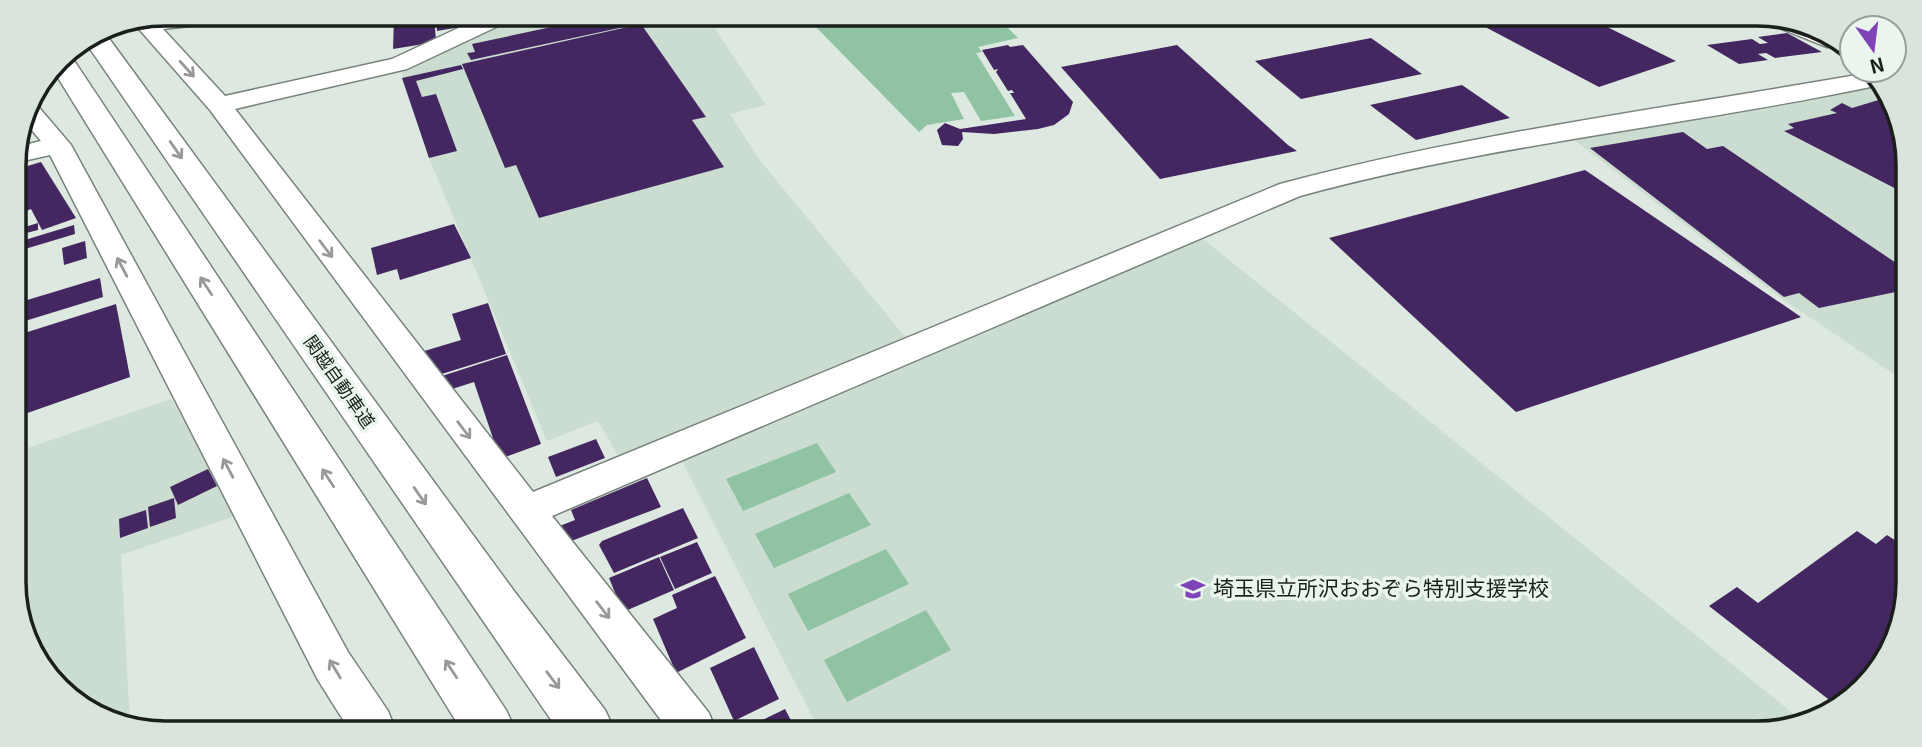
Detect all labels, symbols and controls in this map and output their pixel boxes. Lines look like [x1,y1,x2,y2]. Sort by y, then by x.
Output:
north arrow [1838,14,1908,84]
text: N [1867,52,1888,82]
one-way arrow [179,60,196,77]
one-way arrow [169,140,183,159]
one-way arrow [319,239,333,258]
one-way arrow [115,257,129,277]
one-way arrow [198,277,213,296]
street label: 関越自動車道 [299,329,382,433]
one-way arrow [456,421,471,439]
one-way arrow [221,458,234,479]
one-way arrow [321,469,336,488]
one-way arrow [413,486,427,505]
place label: 埼玉県立所沢おおぞら特別支援学校 [1213,572,1549,602]
school or university icon: 埼玉県立所沢おおぞら特別支援学校 [1179,575,1207,603]
one-way arrow [595,601,610,619]
one-way arrow [328,659,342,679]
one-way arrow [444,660,458,680]
one-way arrow [545,670,560,689]

